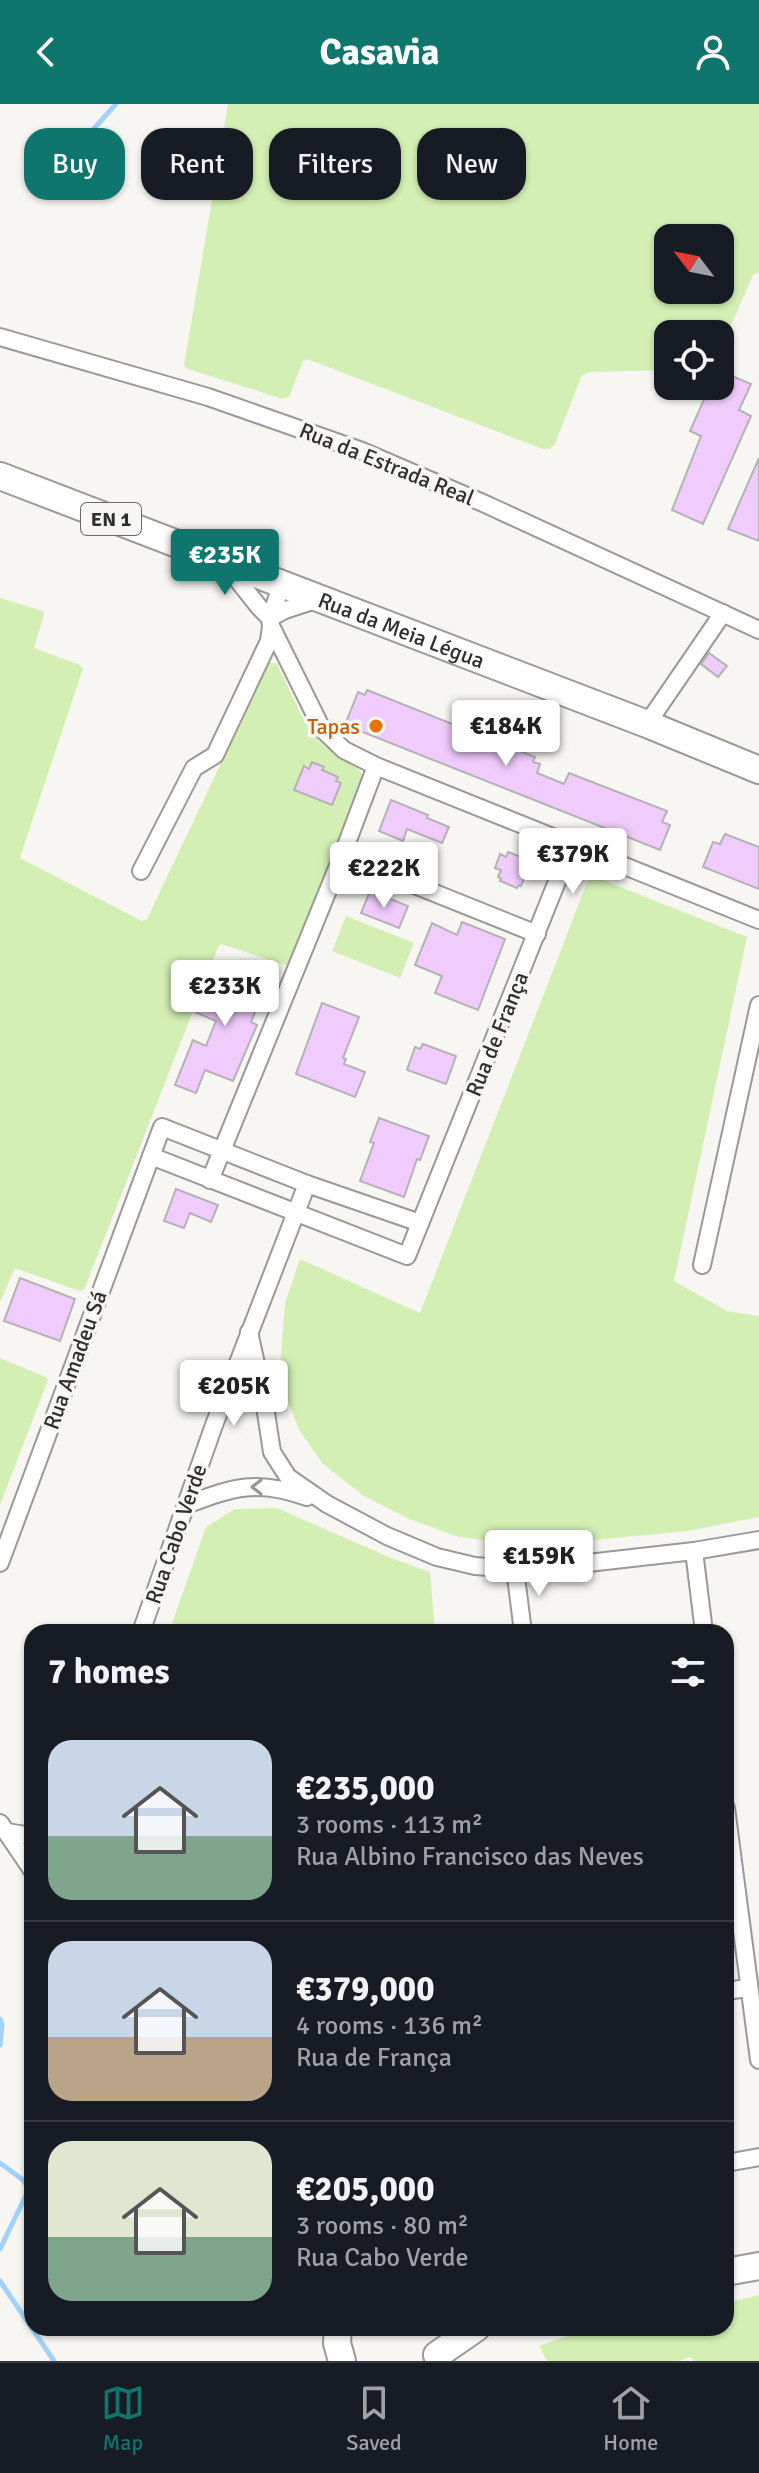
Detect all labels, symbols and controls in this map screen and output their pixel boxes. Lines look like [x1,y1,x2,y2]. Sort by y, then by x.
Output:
icon: back [24,30,68,74]
text: Casavia [320,30,439,75]
icon: person [691,30,735,74]
chip: Buy [24,128,125,200]
chip: Rent [141,128,253,200]
chip: Filters [269,128,401,200]
chip: New [417,128,526,200]
north arrow [654,224,734,304]
map controls [654,224,734,400]
button: locate [654,320,734,400]
street label: Rua da Estrada Real [296,417,478,511]
road number: EN 1 [81,503,141,535]
pin: €235K [169,529,281,597]
text: €235K [189,539,261,571]
street label: Rua da Meia Légua [315,586,489,674]
pin: €184K [450,700,562,768]
text: €184K [470,710,542,742]
place label: Tapas [307,713,360,740]
marker: Tapas [367,717,385,735]
pin: €379K [517,828,629,896]
text: €379K [537,838,609,870]
pin: €222K [328,842,440,910]
text: €222K [348,852,420,884]
pin: €233K [169,960,281,1028]
street label: Rua de França [460,968,534,1100]
text: €233K [189,970,261,1002]
street label: Rua Amadeu Sá [37,1287,113,1433]
pin: €205K [178,1360,290,1428]
text: €205K [198,1370,270,1402]
street label: Rua Cabo Verde [139,1461,213,1607]
one-way arrow [250,1478,263,1496]
pin: €159K [483,1530,595,1598]
text: €159K [503,1540,575,1572]
icon: filters [666,1650,710,1694]
text: 7 homes [48,1651,169,1693]
text: €235,000 [296,1767,435,1809]
icon: home [112,1772,208,1868]
text: 3 rooms · 113 m² [296,1809,483,1841]
text: Rua Albino Francisco das Neves [296,1841,644,1873]
text: €379,000 [296,1968,435,2010]
icon: home [112,1973,208,2069]
text: 4 rooms · 136 m² [296,2010,483,2042]
text: Rua de França [296,2042,452,2074]
text: €205,000 [296,2168,435,2210]
icon: home [112,2173,208,2269]
text: 3 rooms · 80 m² [296,2210,469,2242]
text: Rua Cabo Verde [296,2242,469,2274]
tab: Map [101,2381,145,2456]
tab: Saved [346,2381,402,2456]
tab: Home [603,2381,658,2456]

